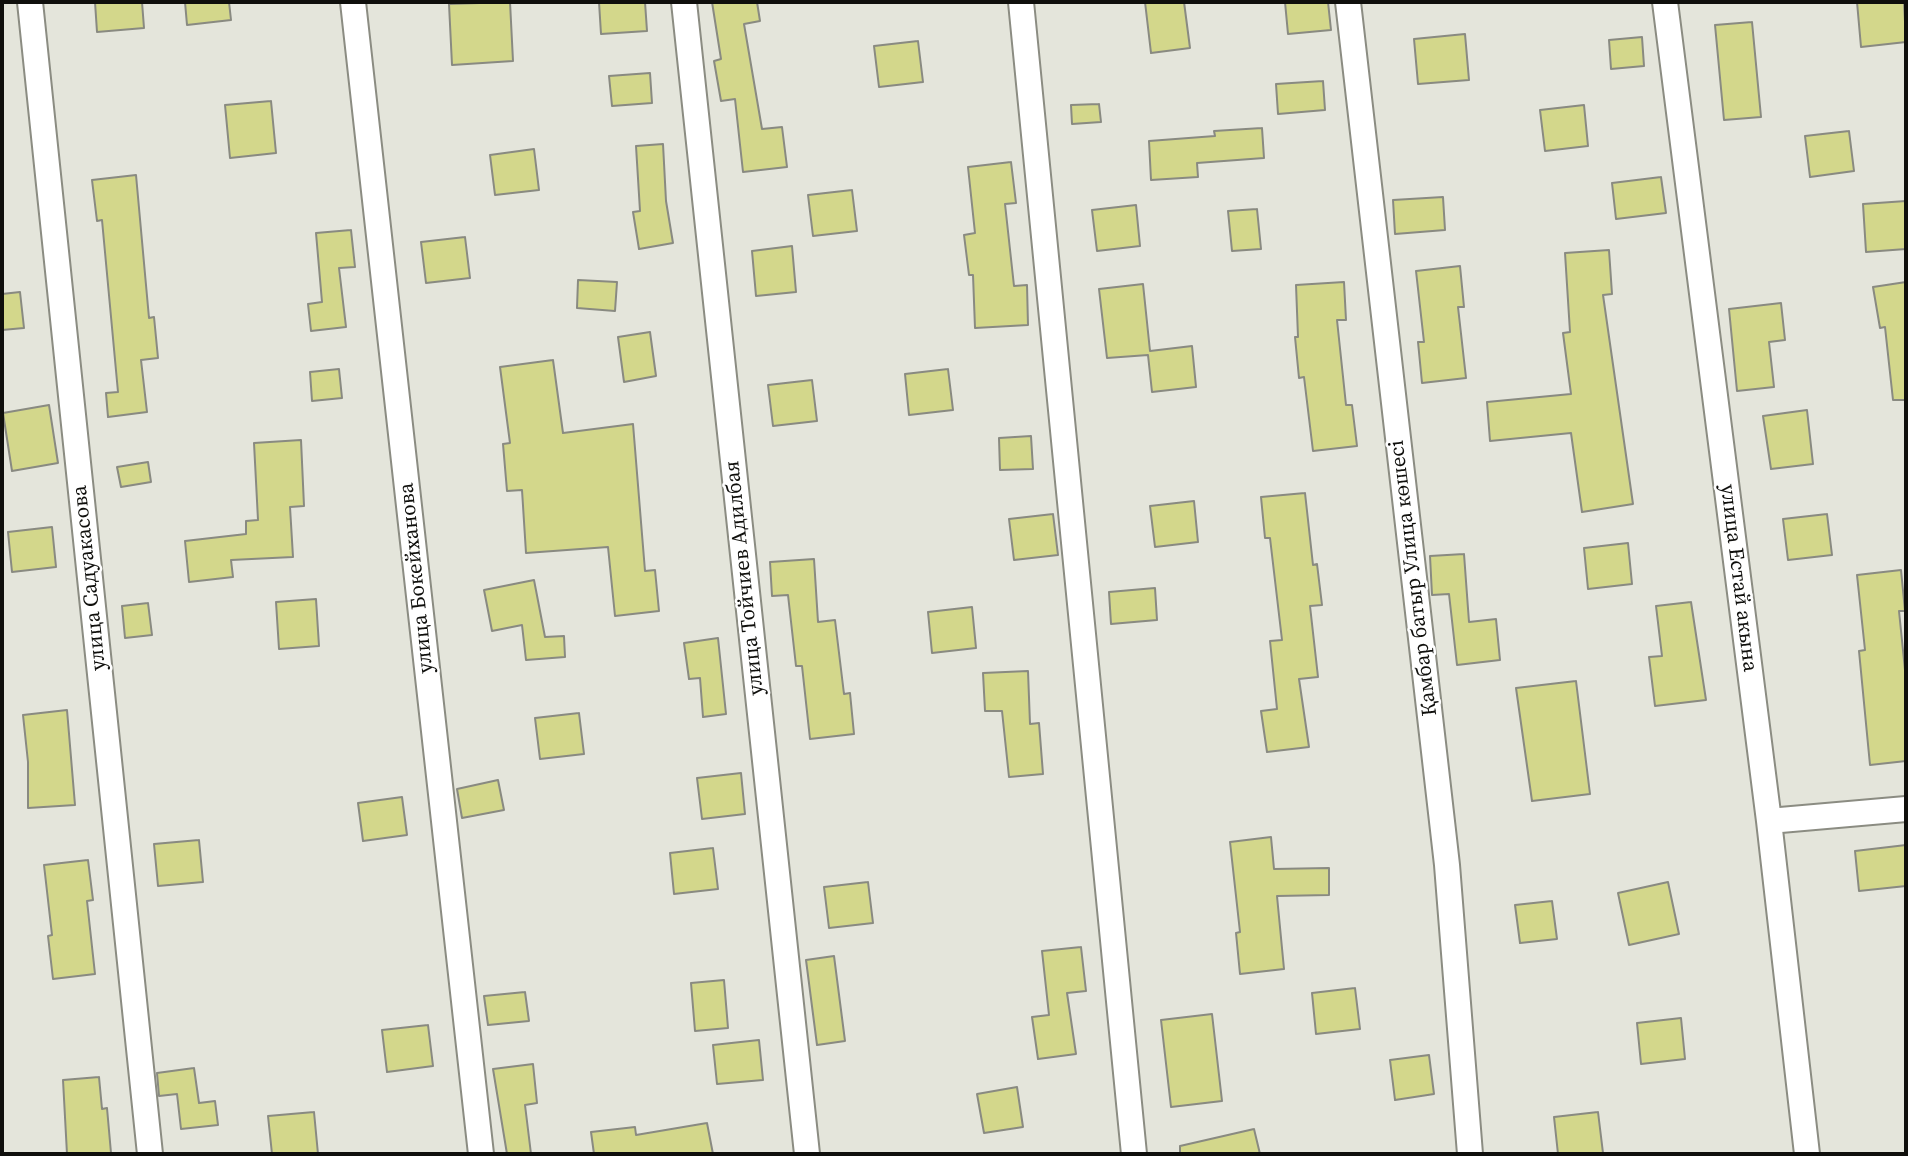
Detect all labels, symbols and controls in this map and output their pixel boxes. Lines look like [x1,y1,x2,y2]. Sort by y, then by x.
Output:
street label: Қамбар батыр Улица көшесі [1385,439,1443,717]
street label: улица Тойчиев Адилбая [720,459,770,697]
street label: улица Бокейханова [394,481,440,675]
street label: улица Естай акына [1714,483,1762,673]
street label: улица Садуакасова [68,484,112,672]

